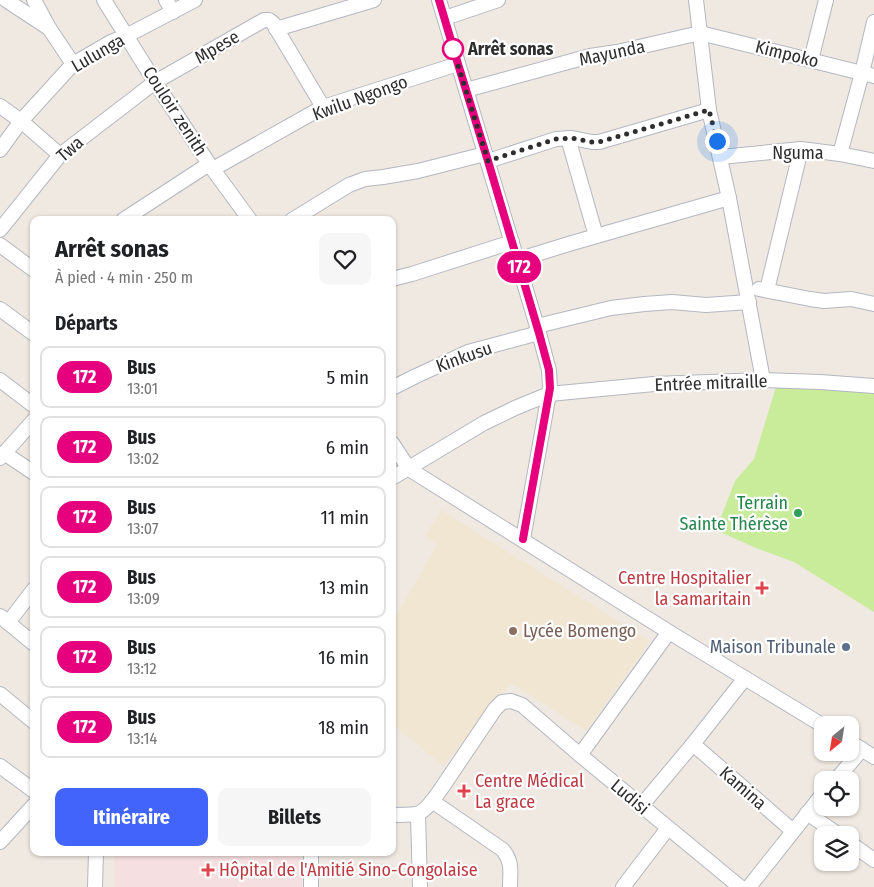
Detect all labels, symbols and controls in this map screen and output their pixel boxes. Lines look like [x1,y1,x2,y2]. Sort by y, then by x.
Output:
street label: Mpese [191,25,243,68]
street label: Lulunga [68,29,129,77]
street label: Mayunda [577,35,647,71]
street label: Kimpoko [753,36,821,72]
marker: Arrêt sonas [442,38,464,60]
place label: Arrêt sonas [467,38,553,60]
street label: Couloir zenith [138,62,212,160]
street label: Kwilu Ngongo [309,71,411,125]
your location [705,129,730,154]
street label: Twa [52,131,88,167]
street label: Nguma [772,142,824,164]
button: heart [319,233,371,285]
text: Arrêt sonas [55,235,169,263]
line badge: 172 [490,251,548,283]
text: 172 [507,256,531,278]
text: À pied · 4 min · 250 m [55,268,193,287]
text: Départs [55,312,118,335]
street label: Kinkusu [433,337,495,377]
text: Bus [127,356,156,379]
text: 172 [73,366,96,388]
text: 5 min [326,366,369,389]
street label: Entrée mitraille [654,370,768,396]
text: 13:01 [127,379,158,398]
text: Bus [127,426,156,449]
text: 172 [73,436,96,458]
text: 6 min [326,436,369,459]
text: 13:02 [127,449,159,468]
place label: Terrain Sainte Thérèse [680,492,788,535]
text: Bus [127,496,156,519]
text: 172 [73,506,96,528]
text: 11 min [321,506,369,529]
marker: Terrain Sainte Thérèse [792,507,804,519]
text: 13:07 [127,519,158,538]
text: Bus [127,566,156,589]
place label: Centre Hospitalier la samaritain [618,567,752,610]
text: 172 [73,576,96,598]
text: 13 min [319,576,369,599]
marker: Centre Hospitalier la samaritain [755,581,769,595]
text: 13:09 [127,589,160,608]
place label: Lycée Bomengo [523,620,636,642]
marker: Lycée Bomengo [507,625,519,637]
text: Bus [127,636,156,659]
place label: Maison Tribunale [710,636,836,658]
marker: Maison Tribunale [840,641,852,653]
text: 172 [73,646,96,668]
text: 16 min [318,646,369,669]
text: 13:12 [127,659,157,678]
text: Bus [127,706,156,729]
text: 172 [73,716,96,738]
text: 18 min [318,716,369,739]
north arrow [814,716,859,761]
map controls [814,716,859,871]
text: 13:14 [127,729,157,748]
street label: Kamina [715,762,771,814]
place label: Centre Médical La grace [475,770,584,813]
button: locate [814,771,859,816]
street label: Ludisi [606,775,654,819]
marker: Centre Médical La grace [457,784,471,798]
button: Itinéraire [55,788,208,846]
button: Billets [218,788,371,846]
button: layers [814,826,859,871]
place label: Hôpital de l'Amitié Sino-Congolaise [219,859,478,881]
marker: Hôpital de l'Amitié Sino-Congolaise [201,863,215,877]

